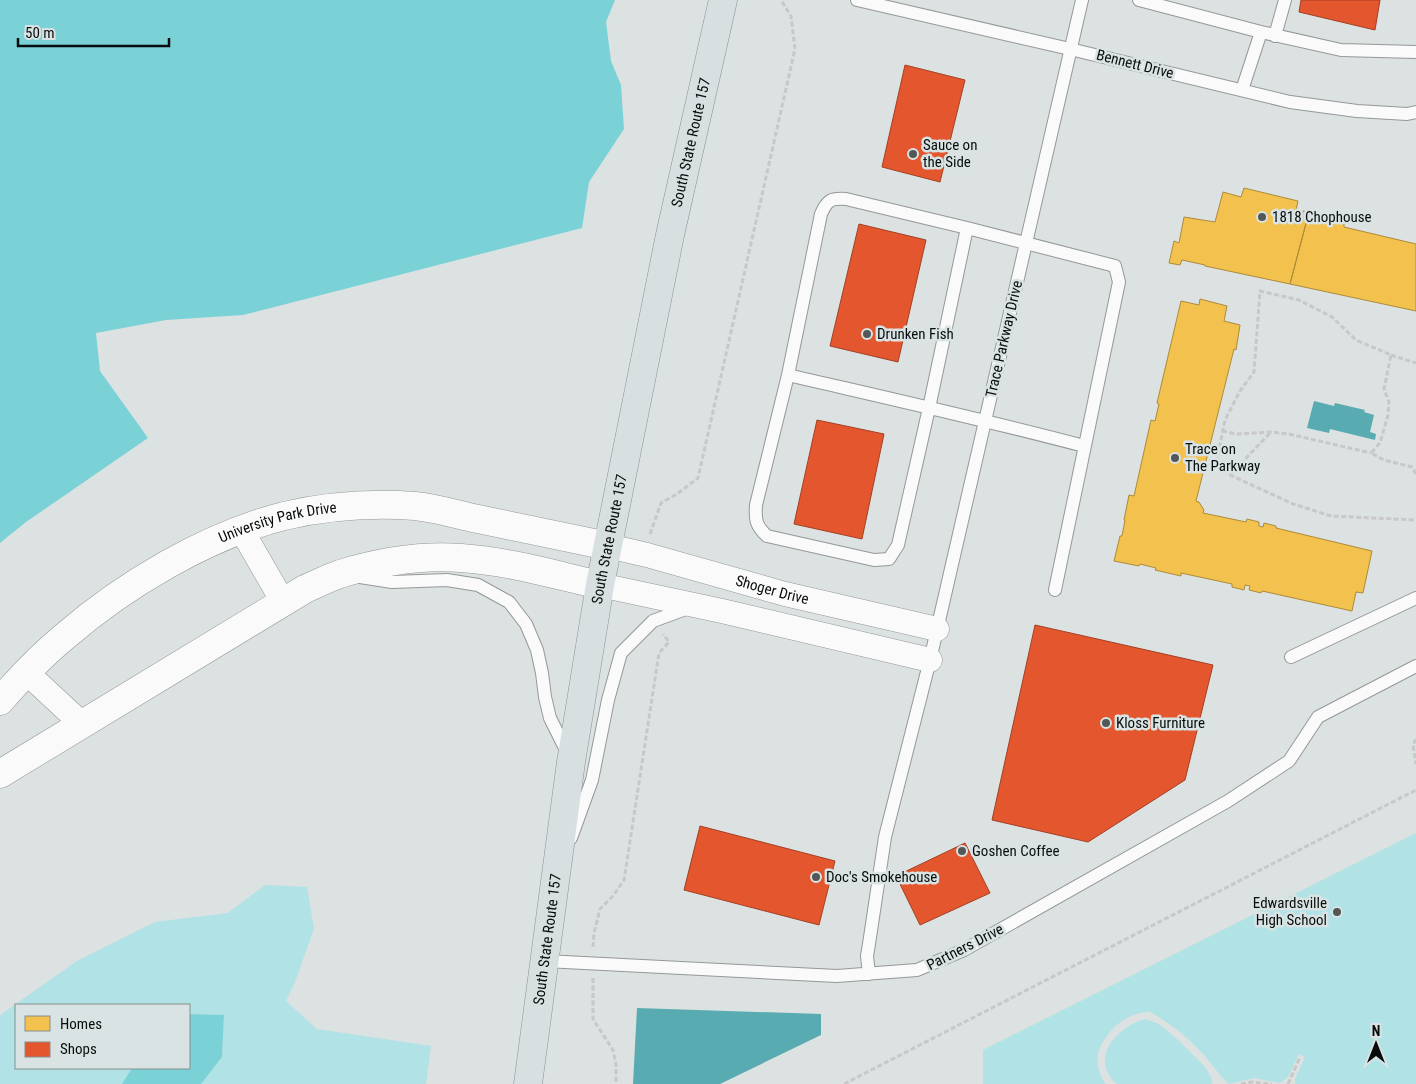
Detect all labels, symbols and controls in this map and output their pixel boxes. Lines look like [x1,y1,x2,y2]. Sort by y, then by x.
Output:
scale bar [18,15,169,47]
text: 50 m [25,24,55,42]
street label: Bennett Drive [1094,46,1176,82]
street label: South State Route 157 [668,76,714,209]
place label: Sauce on the Side [923,136,977,171]
marker: Sauce on the Side [907,148,919,160]
place label: 1818 Chophouse [1272,208,1372,226]
marker: 1818 Chophouse [1256,211,1268,223]
street label: Trace Parkway Drive [982,279,1026,399]
place label: Drunken Fish [877,325,954,343]
marker: Drunken Fish [861,328,873,340]
place label: Trace on The Parkway [1185,440,1260,475]
marker: Trace on The Parkway [1169,452,1181,464]
street label: South State Route 157 [588,473,631,605]
street label: University Park Drive [216,498,337,547]
street label: Shoger Drive [734,571,810,608]
place label: Kloss Furniture [1116,714,1205,732]
marker: Kloss Furniture [1100,717,1112,729]
place label: Goshen Coffee [972,842,1060,860]
marker: Goshen Coffee [956,845,968,857]
place label: Doc's Smokehouse [826,868,937,886]
marker: Doc's Smokehouse [810,871,822,883]
street label: South State Route 157 [530,873,565,1006]
place label: Edwardsville High School [1253,894,1327,929]
marker: Edwardsville High School [1331,906,1343,918]
street label: Partners Drive [924,920,1006,974]
legend [15,1004,190,1069]
text: Homes [60,1015,102,1033]
north arrow [1351,1019,1401,1069]
text: N [1372,1023,1380,1039]
text: Shops [60,1040,97,1058]

